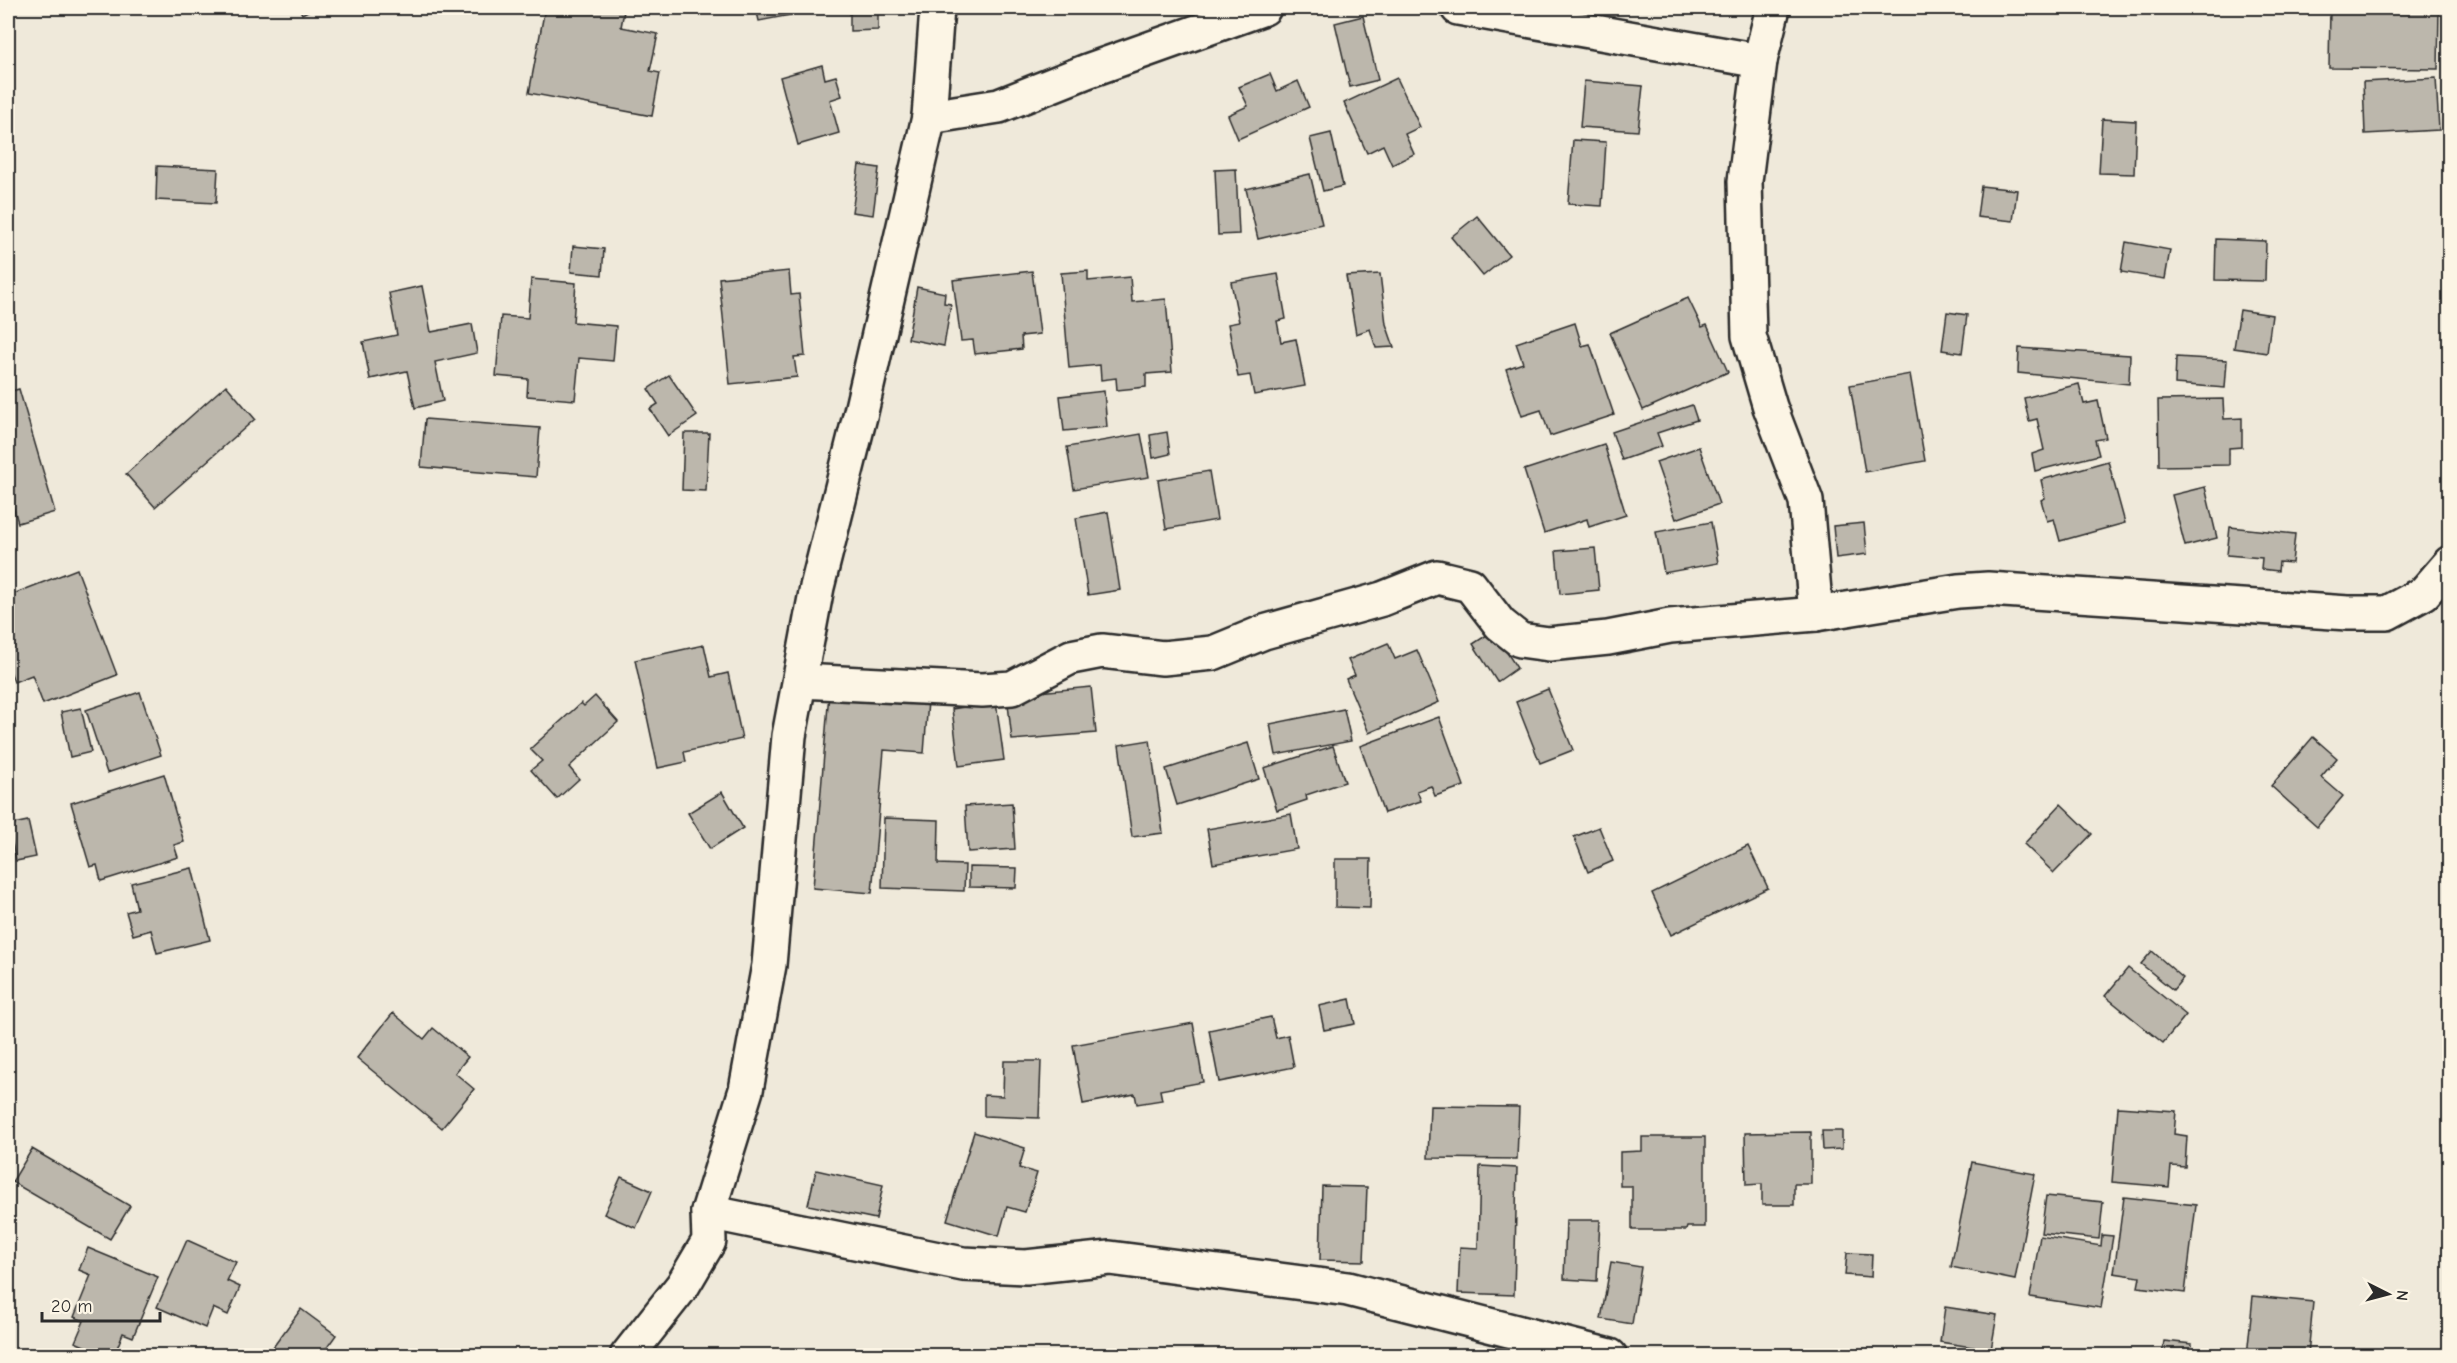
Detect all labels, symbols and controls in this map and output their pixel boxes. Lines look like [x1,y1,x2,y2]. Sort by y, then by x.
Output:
north arrow [2358,1264,2418,1324]
scale bar [42,1285,160,1323]
text: N [2392,1289,2411,1302]
text: 20 m [51,1296,92,1317]

